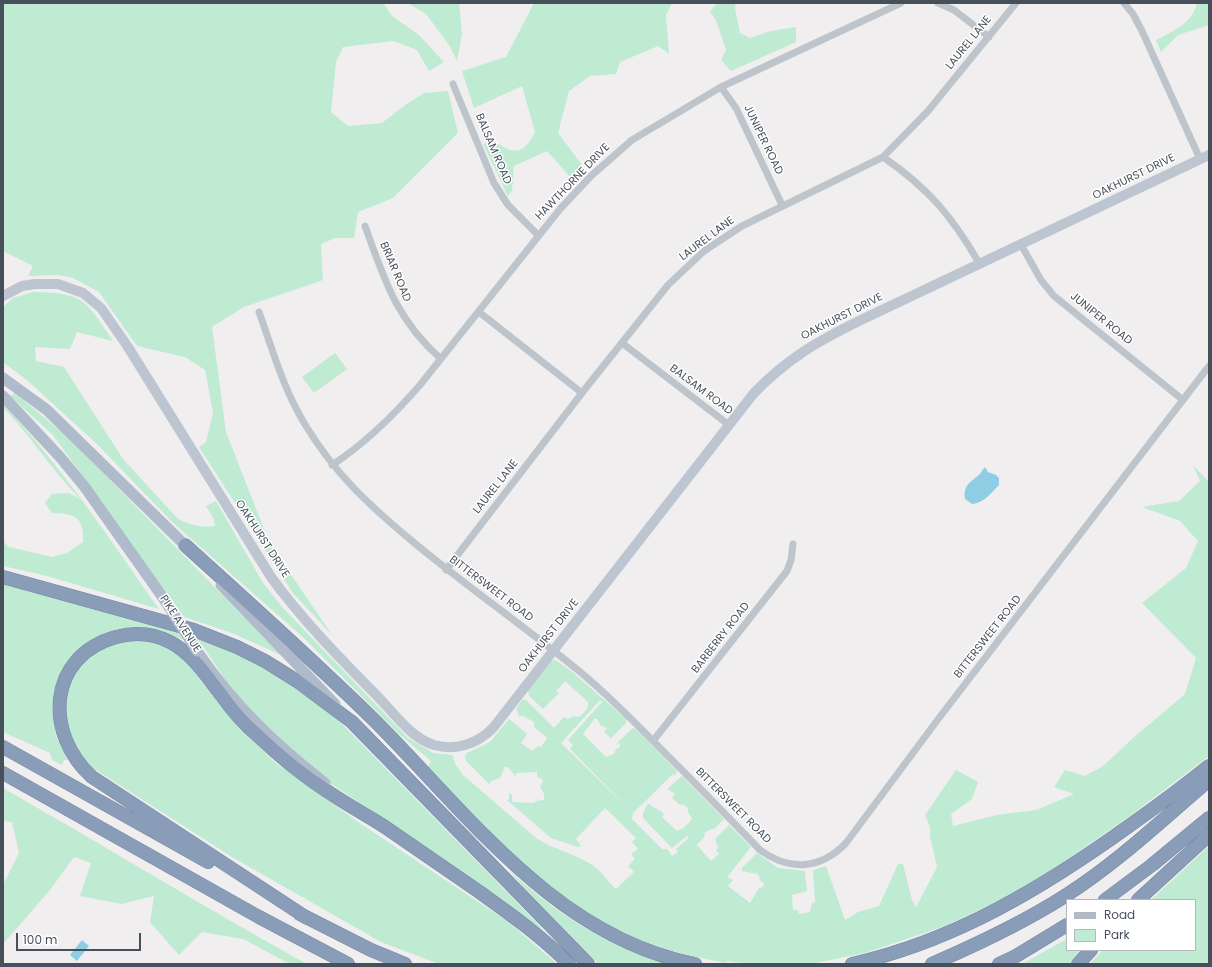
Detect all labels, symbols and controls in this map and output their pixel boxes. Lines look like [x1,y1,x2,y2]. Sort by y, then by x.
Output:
street label: LAUREL LANE [943,14,995,72]
street label: JUNIPER ROAD [740,103,786,177]
street label: BALSAM ROAD [472,112,514,186]
street label: HAWTHORNE DRIVE [533,141,613,223]
street label: OAKHURST DRIVE [1091,151,1177,203]
street label: LAUREL LANE [677,214,737,264]
street label: BRIAR ROAD [376,240,414,304]
street label: JUNIPER ROAD [1067,290,1135,348]
street label: OAKHURST DRIVE [799,291,885,343]
street label: BALSAM ROAD [667,362,735,418]
street label: LAUREL LANE [471,457,521,517]
street label: OAKHURST DRIVE [232,498,292,580]
street label: BITTERSWEET ROAD [446,553,536,625]
street label: PIKE AVENUE [157,593,203,655]
street label: BITTERSWEET ROAD [952,593,1024,681]
street label: OAKHURST DRIVE [516,596,582,676]
street label: BARBERRY ROAD [689,600,753,676]
street label: BITTERSWEET ROAD [692,765,774,847]
legend [1066,899,1196,951]
text: Road [1104,906,1135,923]
scale bar [18,925,143,951]
text: Park [1104,926,1130,943]
text: 100 m [23,931,57,948]

